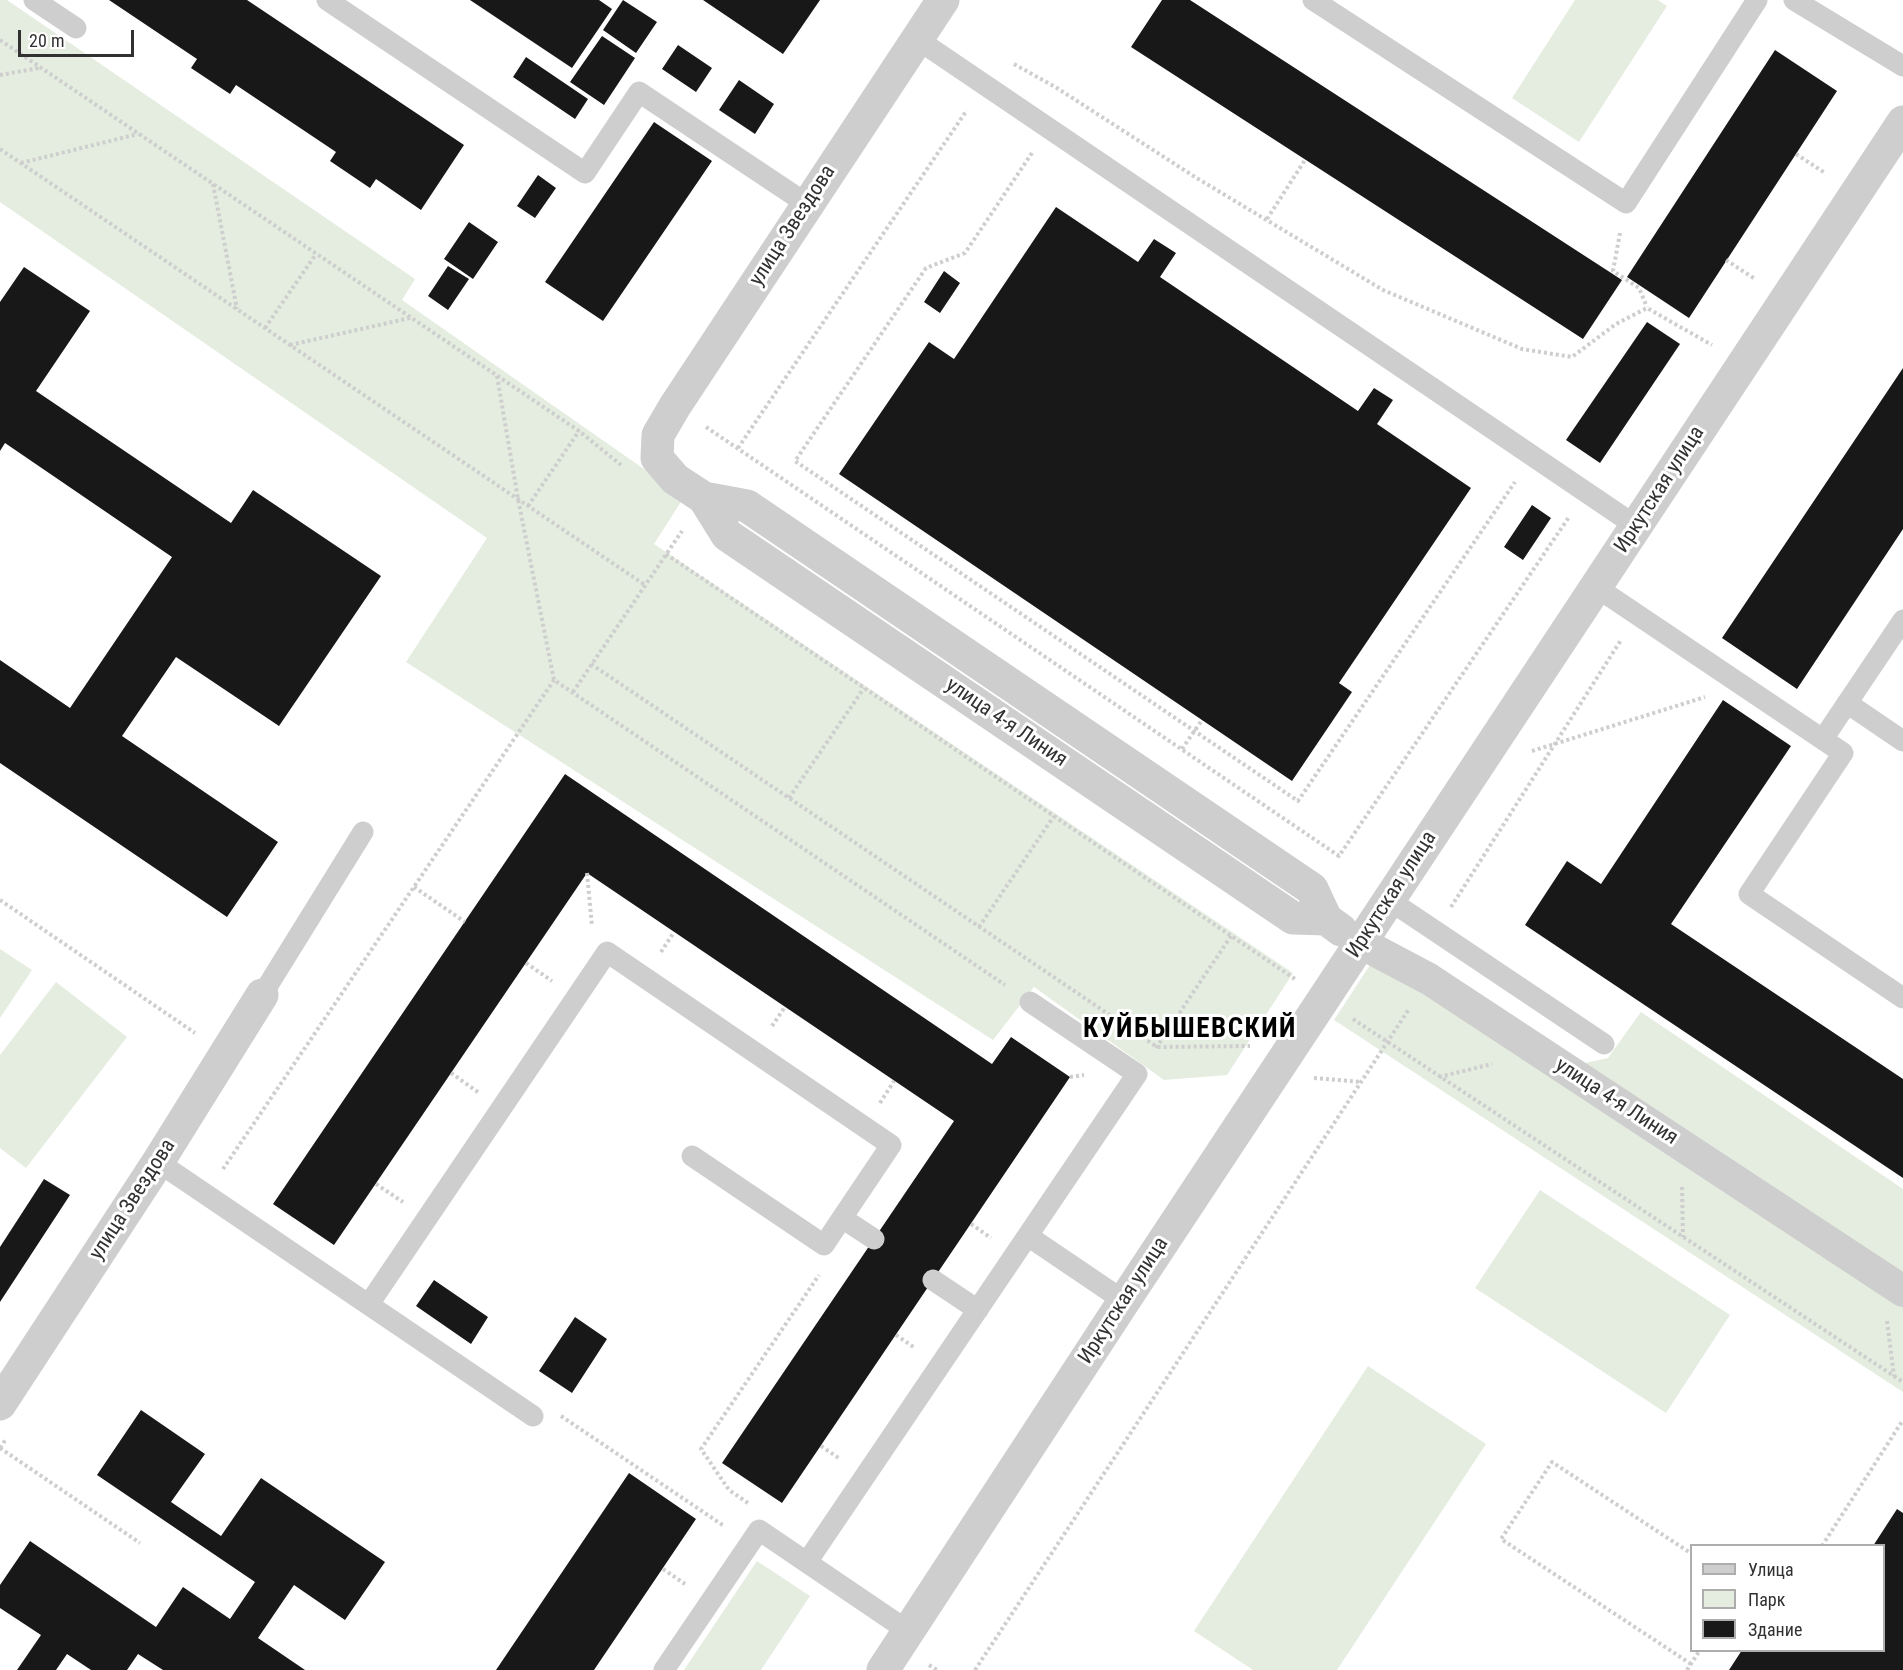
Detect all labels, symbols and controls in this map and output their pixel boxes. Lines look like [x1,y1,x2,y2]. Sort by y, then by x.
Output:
scale bar [21,18,136,56]
text: 20 m [29,30,64,51]
street label: улица Звездова [745,161,841,291]
street label: Иркутская улица [1610,422,1710,558]
street label: улица 4-я Линия [940,673,1072,773]
street label: Иркутская улица [1342,827,1442,963]
district label: КУЙБЫШЕВСКИЙ [1083,1014,1297,1046]
street label: улица 4-я Линия [1550,1053,1682,1151]
street label: улица Звездова [85,1135,181,1265]
street label: Иркутская улица [1074,1233,1174,1369]
legend [1690,1544,1885,1652]
text: Улица [1748,1559,1794,1580]
text: Парк [1748,1589,1785,1610]
text: Здание [1748,1619,1802,1640]

